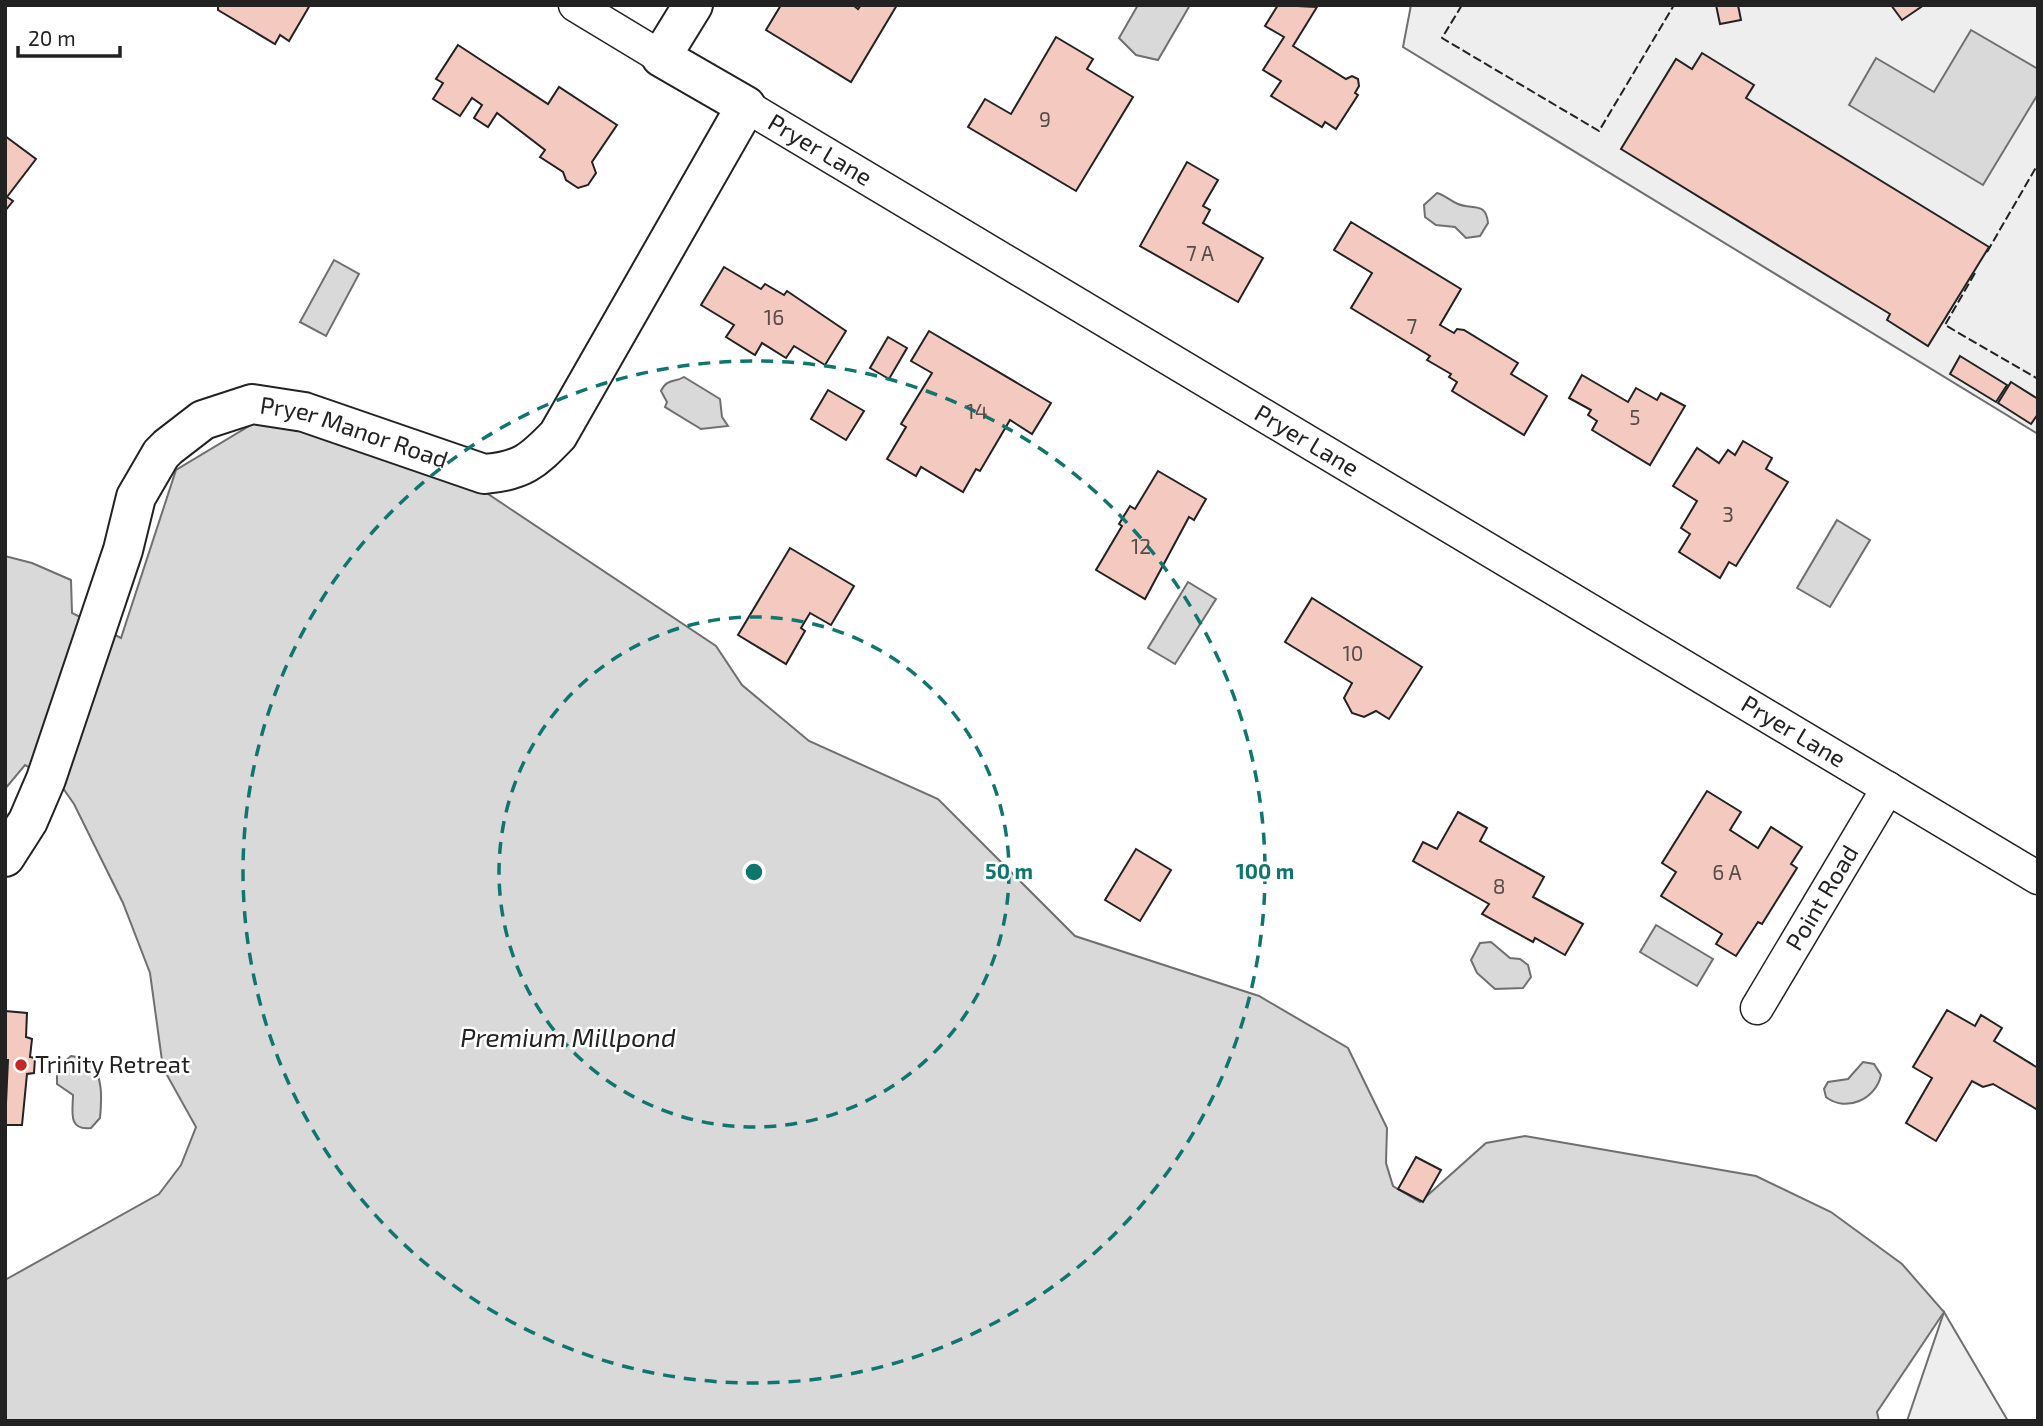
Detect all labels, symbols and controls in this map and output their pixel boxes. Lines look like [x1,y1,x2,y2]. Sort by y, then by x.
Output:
scale bar [18,14,119,58]
text: 20 m [28,25,76,50]
house number: 9 [1039,106,1051,131]
street label: Pryer Lane [763,107,878,191]
house number: 7 A [1186,240,1214,265]
house number: 16 [764,304,784,329]
house number: 7 [1407,313,1418,338]
street label: Pryer Manor Road [258,389,452,474]
street label: Pryer Lane [1250,397,1365,482]
house number: 14 [966,398,988,423]
house number: 5 [1629,404,1641,429]
house number: 3 [1722,501,1734,526]
house number: 12 [1131,533,1151,558]
house number: 10 [1342,640,1364,665]
street label: Pryer Lane [1737,688,1851,773]
street label: Point Road [1779,839,1864,955]
text: 50 m [985,858,1033,883]
text: 100 m [1236,858,1294,883]
house number: 6 A [1712,859,1742,884]
centre of rings [742,860,766,884]
house number: 8 [1493,873,1505,898]
water label: Premium Millpond [460,1021,676,1052]
place label: Trinity Retreat [35,1049,190,1078]
marker: Trinity Retreat [13,1057,29,1073]

